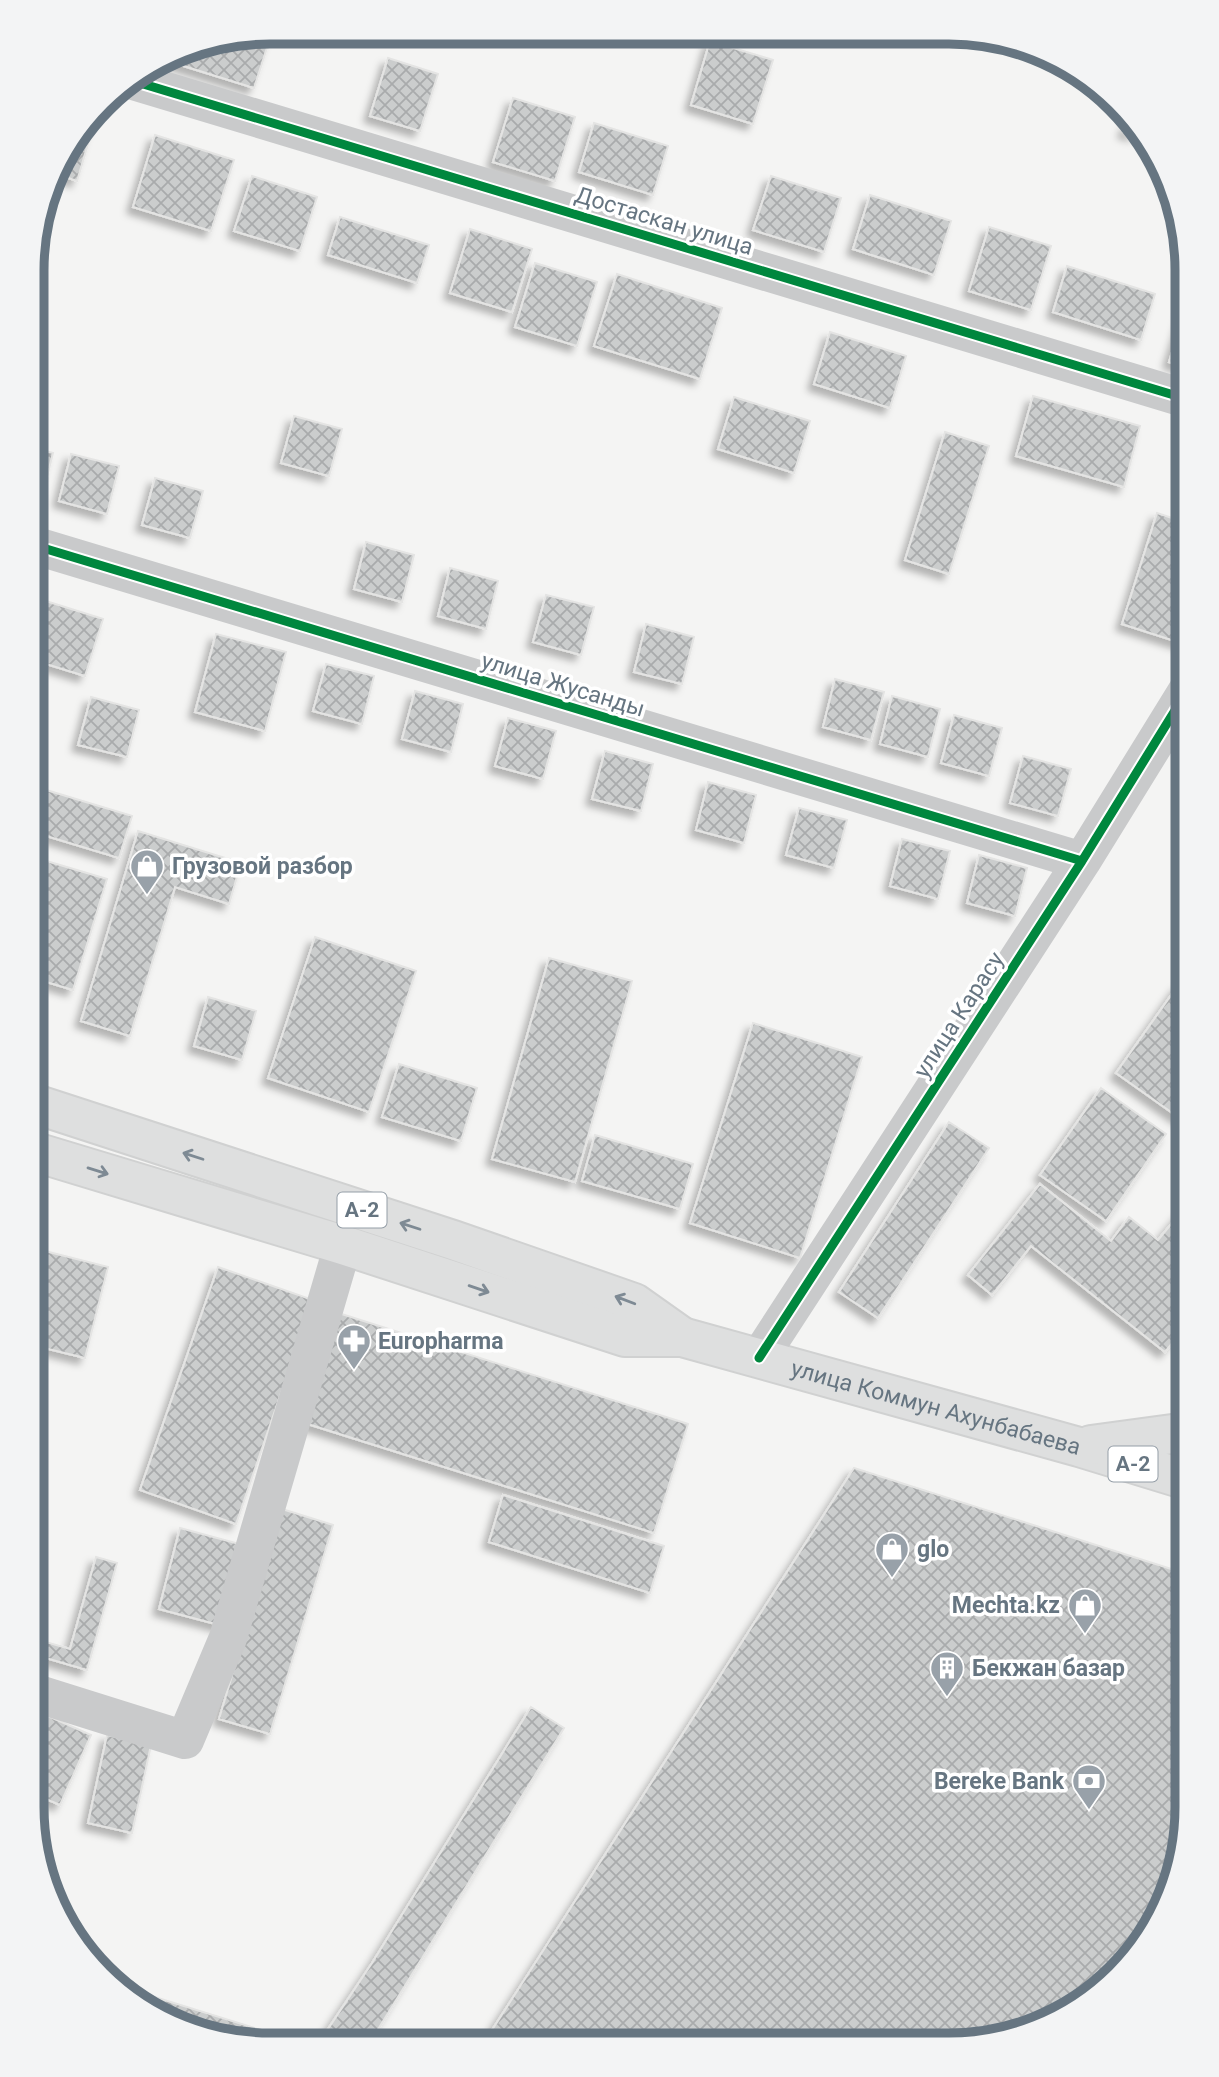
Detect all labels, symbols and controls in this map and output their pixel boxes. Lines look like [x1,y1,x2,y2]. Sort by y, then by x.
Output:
street label: Достаскан улица [572,181,756,261]
street label: улица Жусанды [478,647,648,723]
shop icon: Грузовой разбор [128,847,166,896]
place label: Грузовой разбор [172,853,353,880]
street label: улица Карасу [908,947,1010,1083]
one-way arrow [183,1148,205,1161]
one-way arrow [86,1166,108,1179]
road number: A-2 [338,1192,386,1228]
one-way arrow [399,1219,421,1232]
one-way arrow [467,1284,489,1297]
one-way arrow [614,1293,636,1306]
pharmacy icon: Europharma [335,1322,373,1371]
place label: Europharma [378,1328,503,1355]
street label: улица Коммун Ахунбабаева [788,1354,1084,1460]
road number: A-2 [1108,1446,1158,1482]
shop icon: glo [873,1530,911,1579]
place label: glo [917,1536,949,1563]
shop icon: Mechta.kz [1066,1586,1104,1635]
place label: Mechta.kz [952,1592,1060,1619]
building icon: Бекжан базар [928,1649,966,1698]
place label: Бекжан базар [972,1655,1125,1682]
bank icon: Bereke Bank [1070,1762,1108,1811]
place label: Bereke Bank [934,1768,1065,1795]

